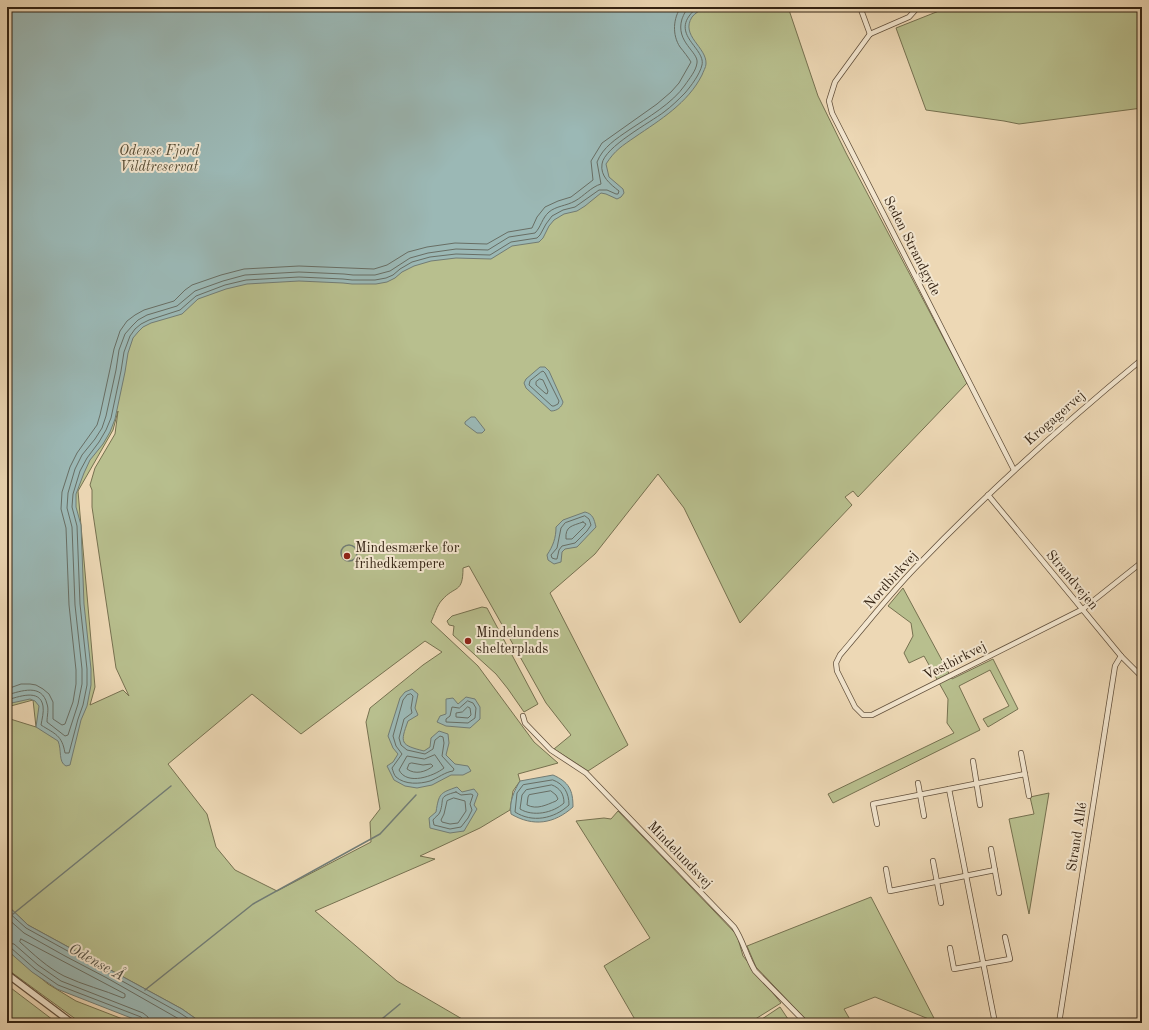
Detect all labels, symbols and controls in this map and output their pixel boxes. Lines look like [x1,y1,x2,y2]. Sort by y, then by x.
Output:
park label: Odense Fjord Vildtreservat [119,144,200,174]
street label: Seden Strandgyde [881,194,943,298]
street label: Krogagervej [1022,388,1088,448]
place label: Mindesmærke for frihedkæmpere [355,541,460,571]
street label: Nordbirkvej [862,548,920,612]
street label: Strandvejen [1043,548,1101,613]
marker: Mindesmærke for frihedkæmpere [342,551,352,561]
place label: Mindelundens shelterplads [476,626,559,656]
marker: Mindelundens shelterplads [463,636,473,646]
street label: Vestbirkvej [921,639,989,683]
street label: Strand Allé [1065,801,1089,873]
street label: Mindelundsvej [645,819,715,891]
water label: Odense Å [66,938,128,984]

